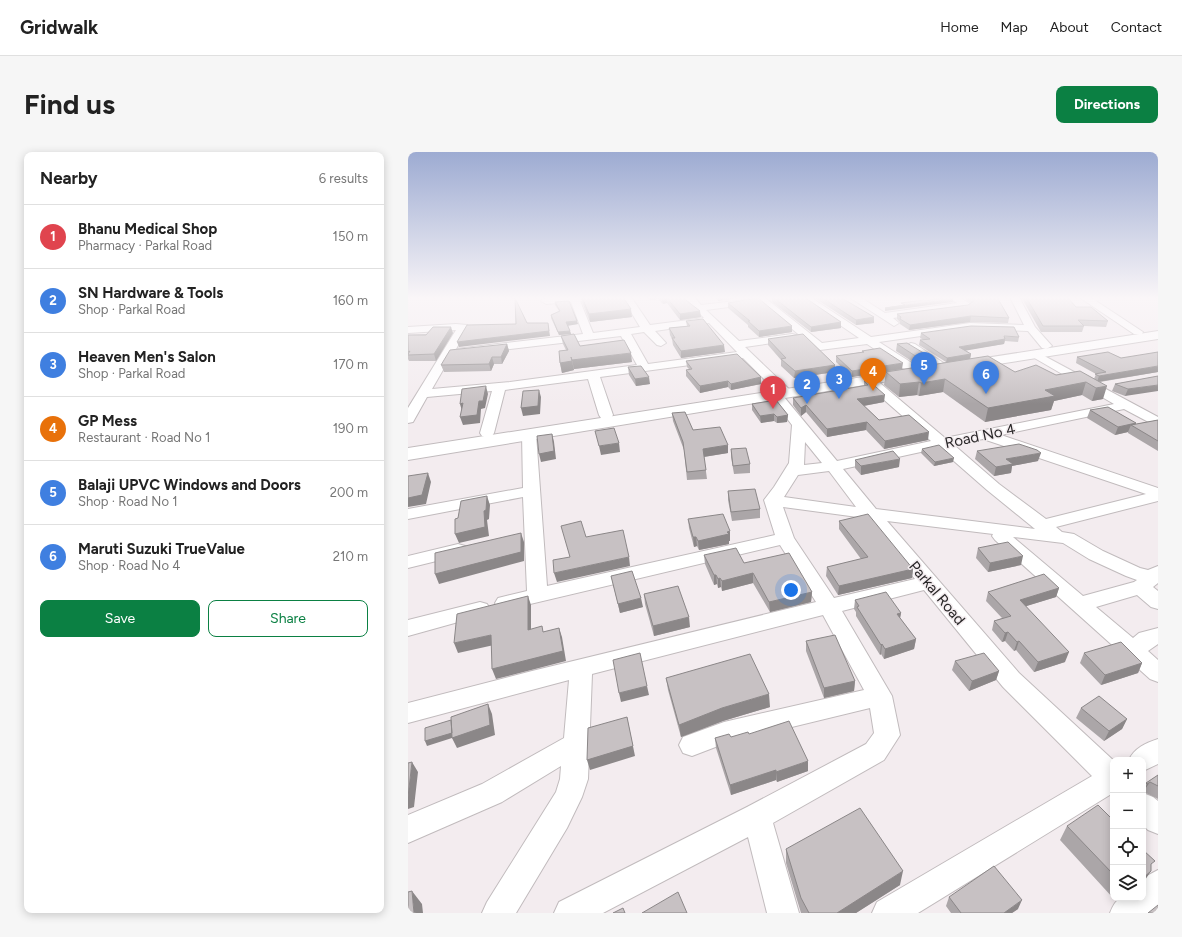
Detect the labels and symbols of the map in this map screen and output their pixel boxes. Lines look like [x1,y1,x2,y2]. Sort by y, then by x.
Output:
pin: 5 [911,352,937,385]
pin: 4 [860,358,886,391]
pin: 6 [973,361,999,394]
pin: 3 [826,366,852,399]
pin: 2 [794,371,820,404]
pin: 1 [760,376,786,409]
street label: Road No 4 [943,420,1017,452]
street label: Parkal Road [905,558,969,628]
your location [781,580,801,600]

